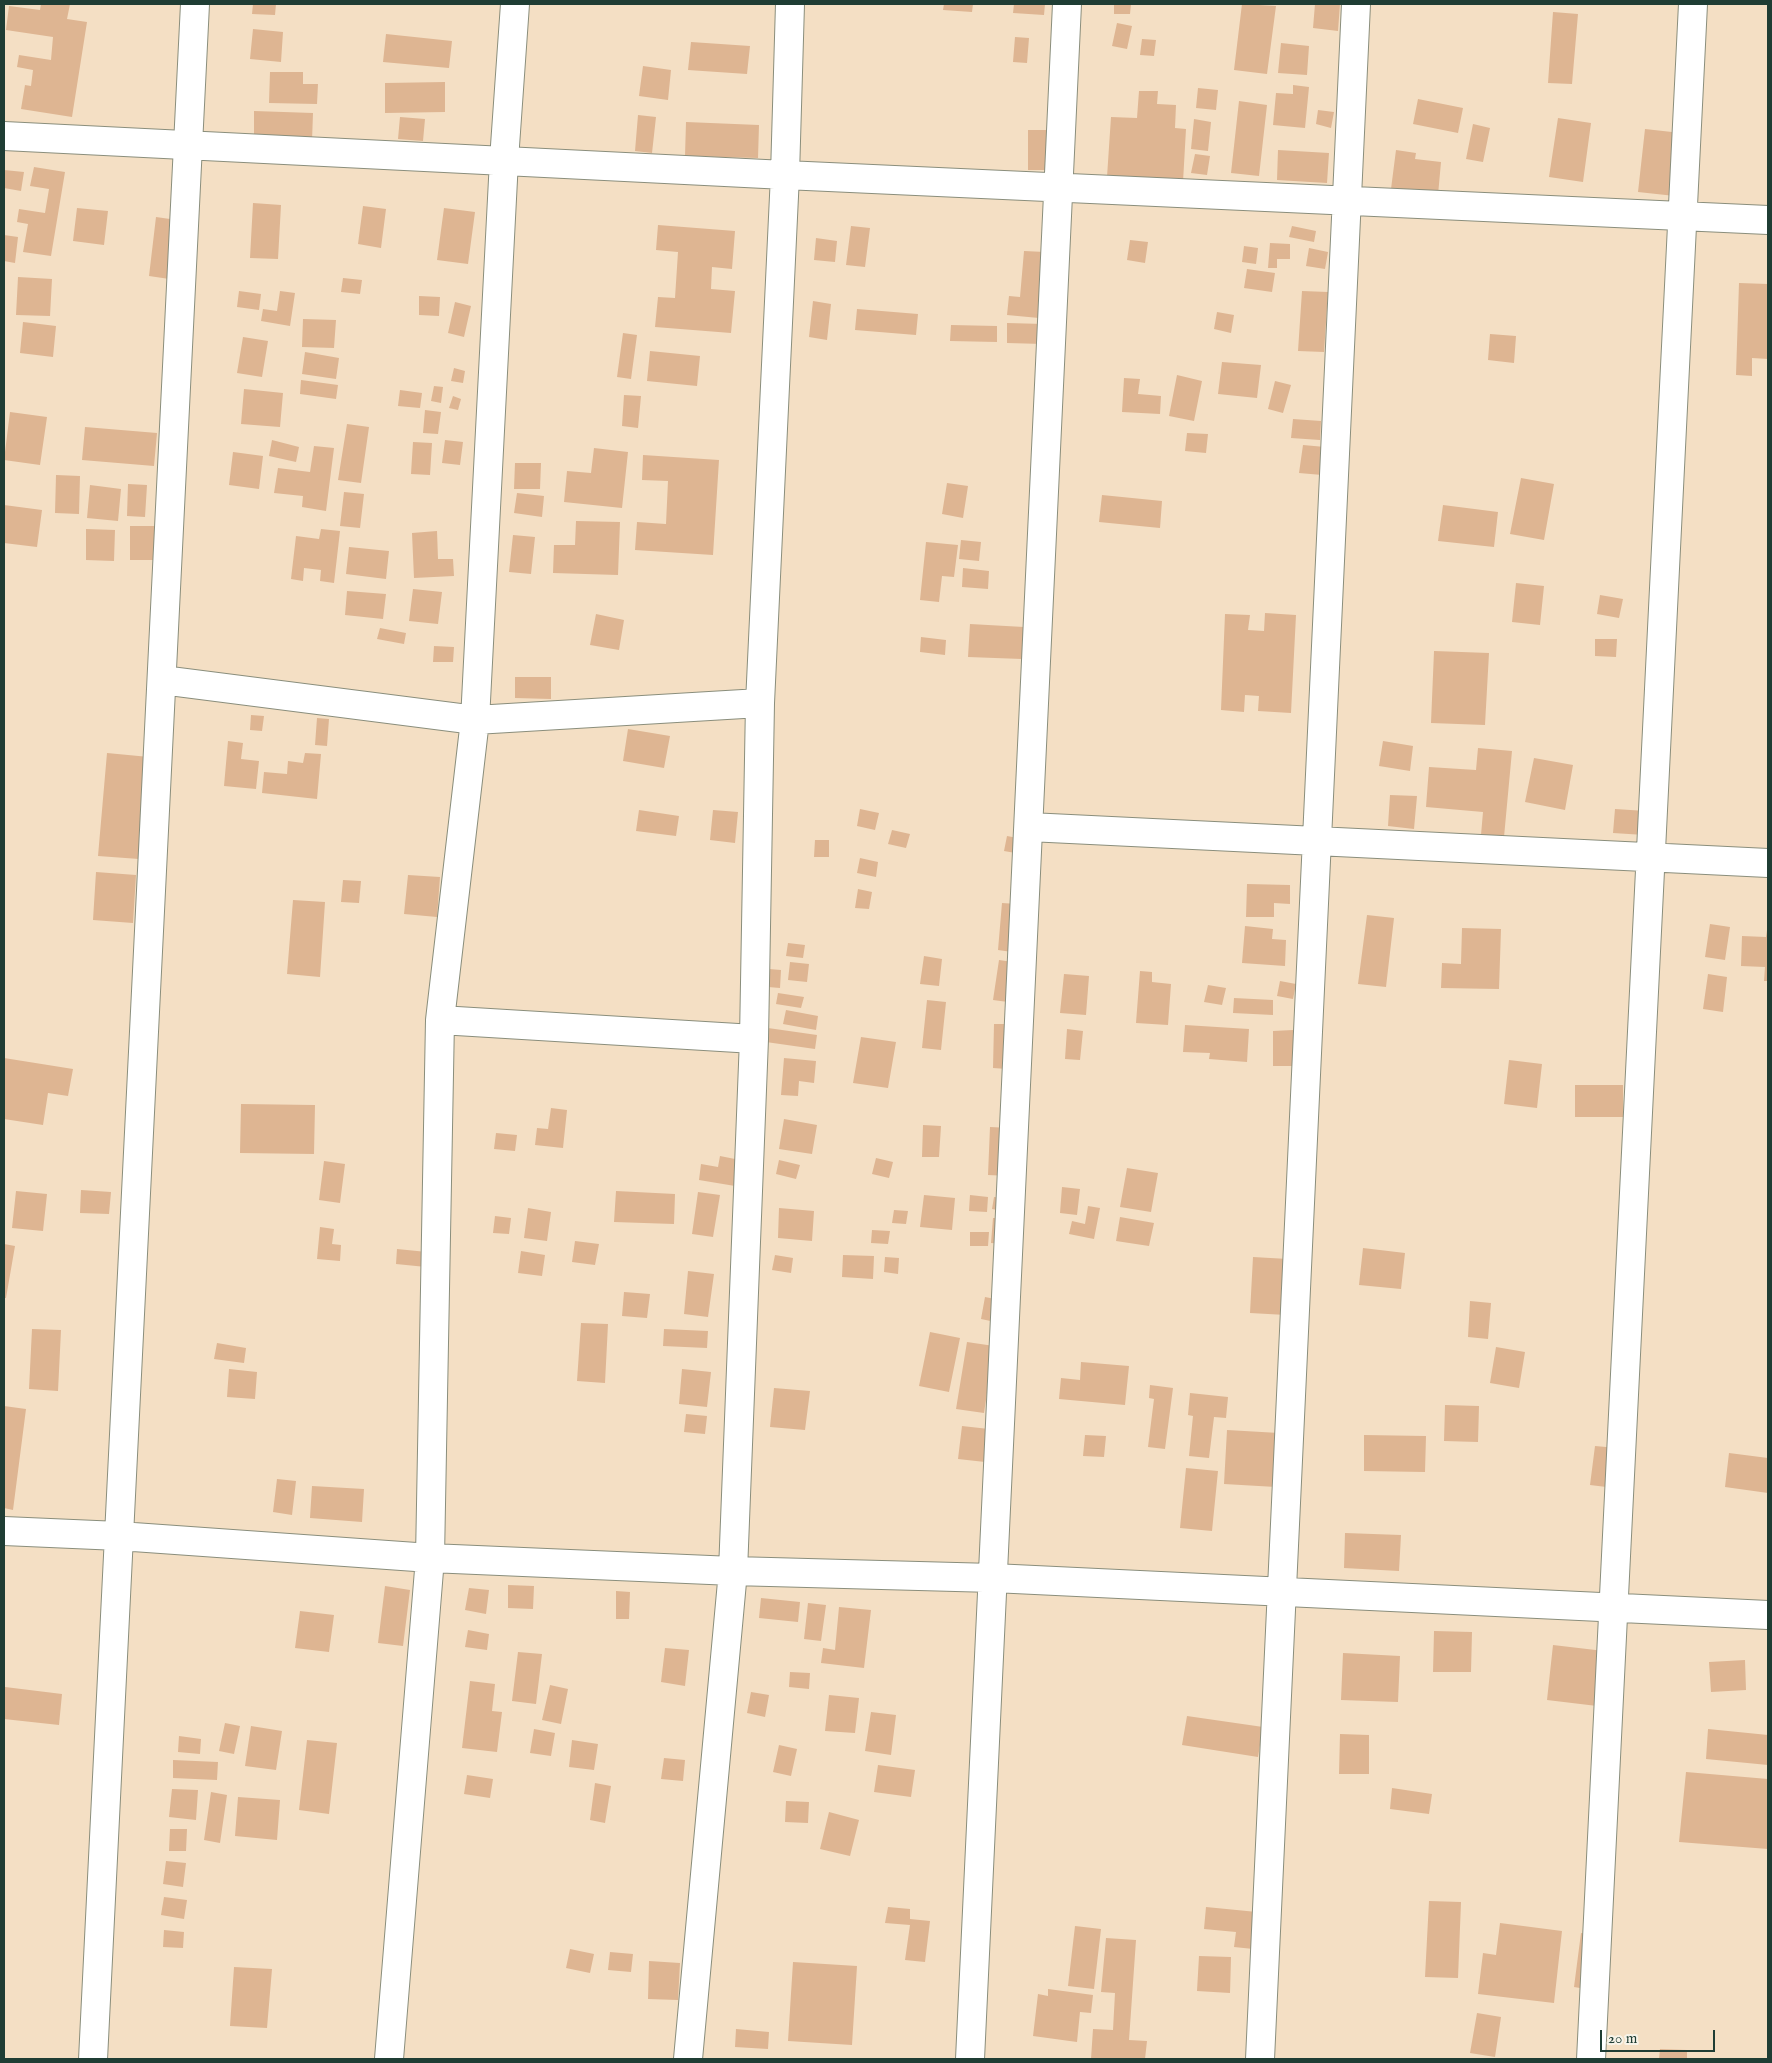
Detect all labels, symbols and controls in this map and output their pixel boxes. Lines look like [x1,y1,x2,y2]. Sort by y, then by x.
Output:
scale bar [1602,2020,1717,2052]
text: 20 m [1608,2029,1637,2048]

